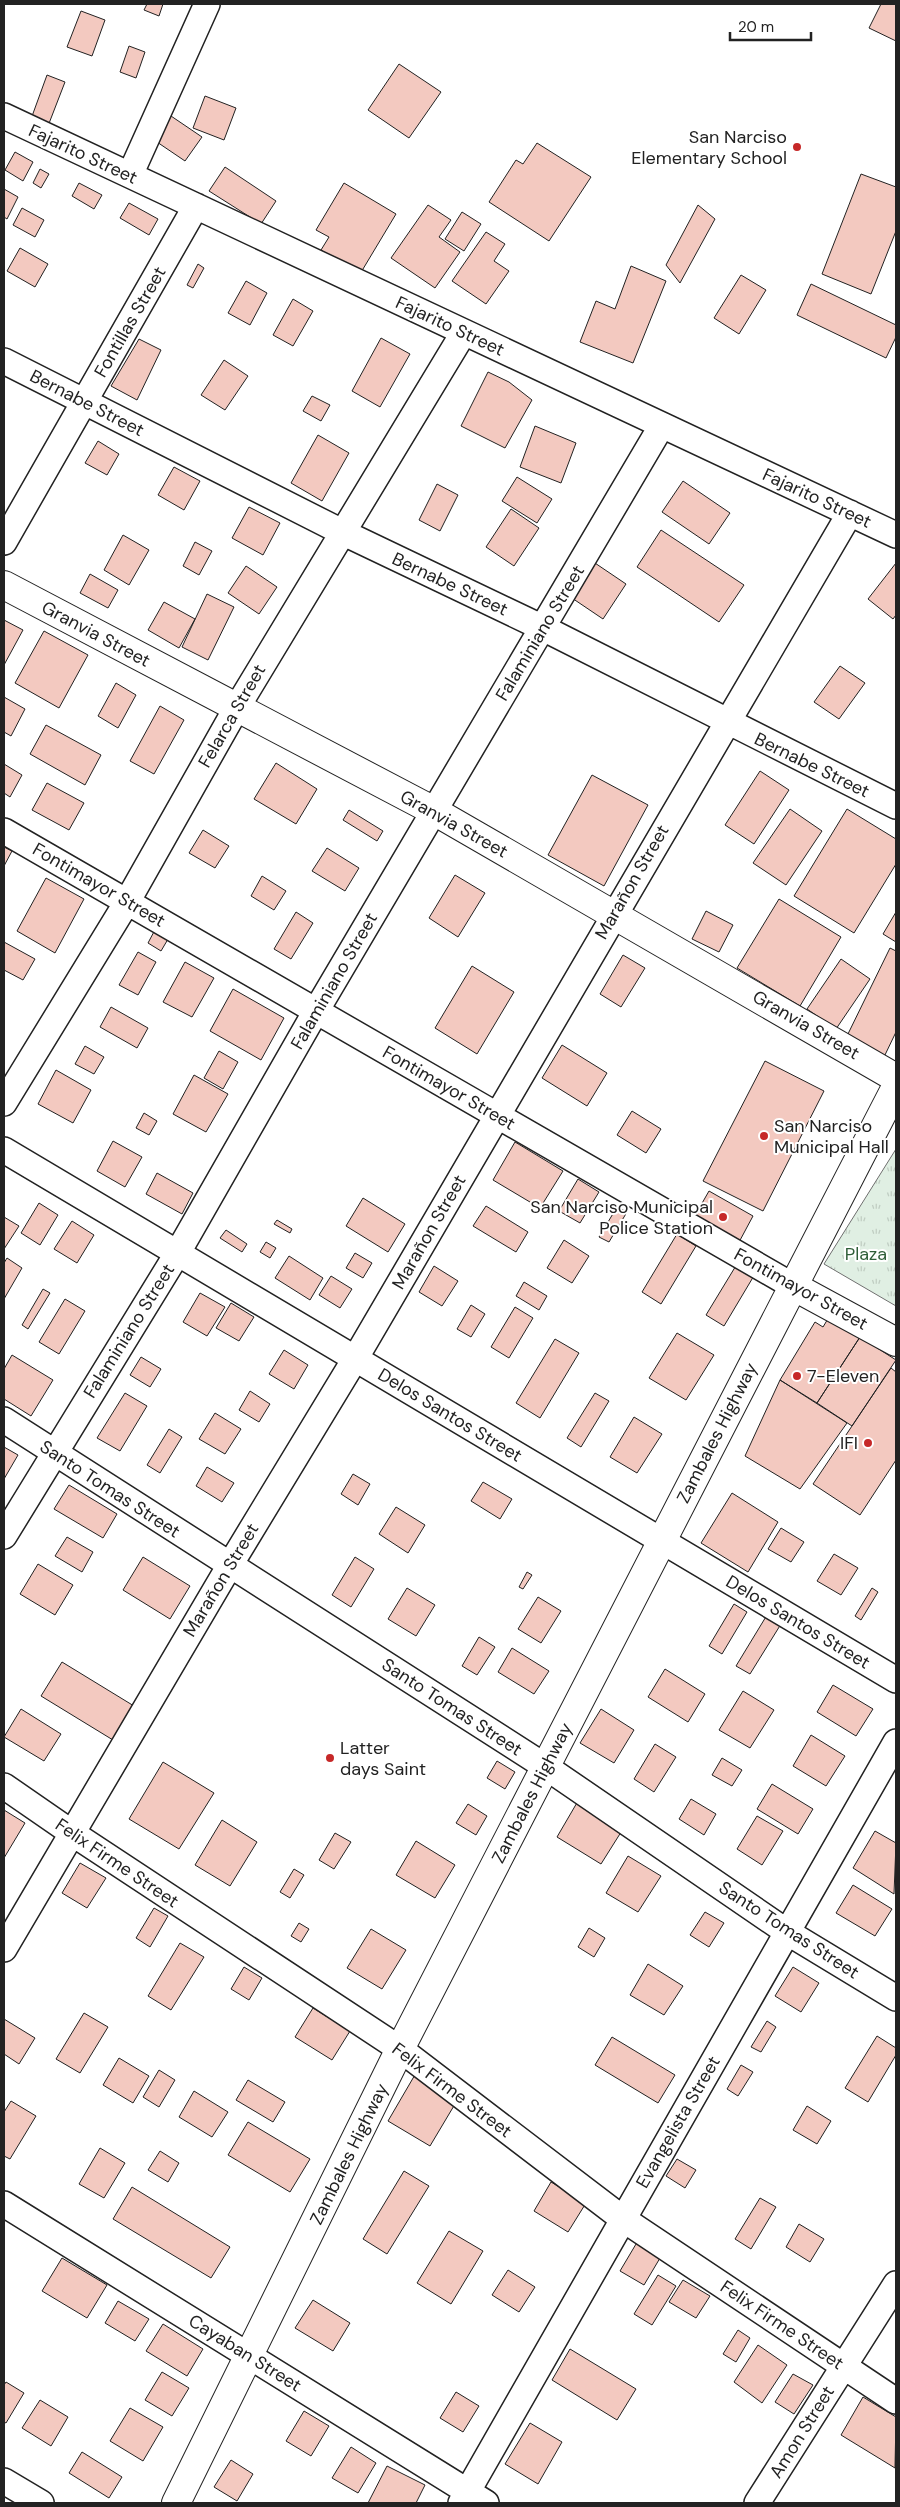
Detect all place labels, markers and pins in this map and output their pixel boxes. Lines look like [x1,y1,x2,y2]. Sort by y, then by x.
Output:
place label: San Narciso Elementary School [631,125,787,170]
marker: San Narciso Elementary School [791,141,803,153]
place label: San Narciso Municipal Hall [774,1114,889,1159]
marker: San Narciso Municipal Hall [758,1130,770,1142]
place label: San Narciso Municipal Police Station [530,1195,713,1240]
marker: San Narciso Municipal Police Station [717,1211,729,1223]
place label: 7-Eleven [807,1364,879,1388]
marker: 7-Eleven [791,1370,803,1382]
place label: IFI [840,1431,858,1455]
marker: IFI [862,1437,874,1449]
place label: Latter days Saint [340,1736,426,1781]
marker: Latter days Saint [324,1752,336,1764]

